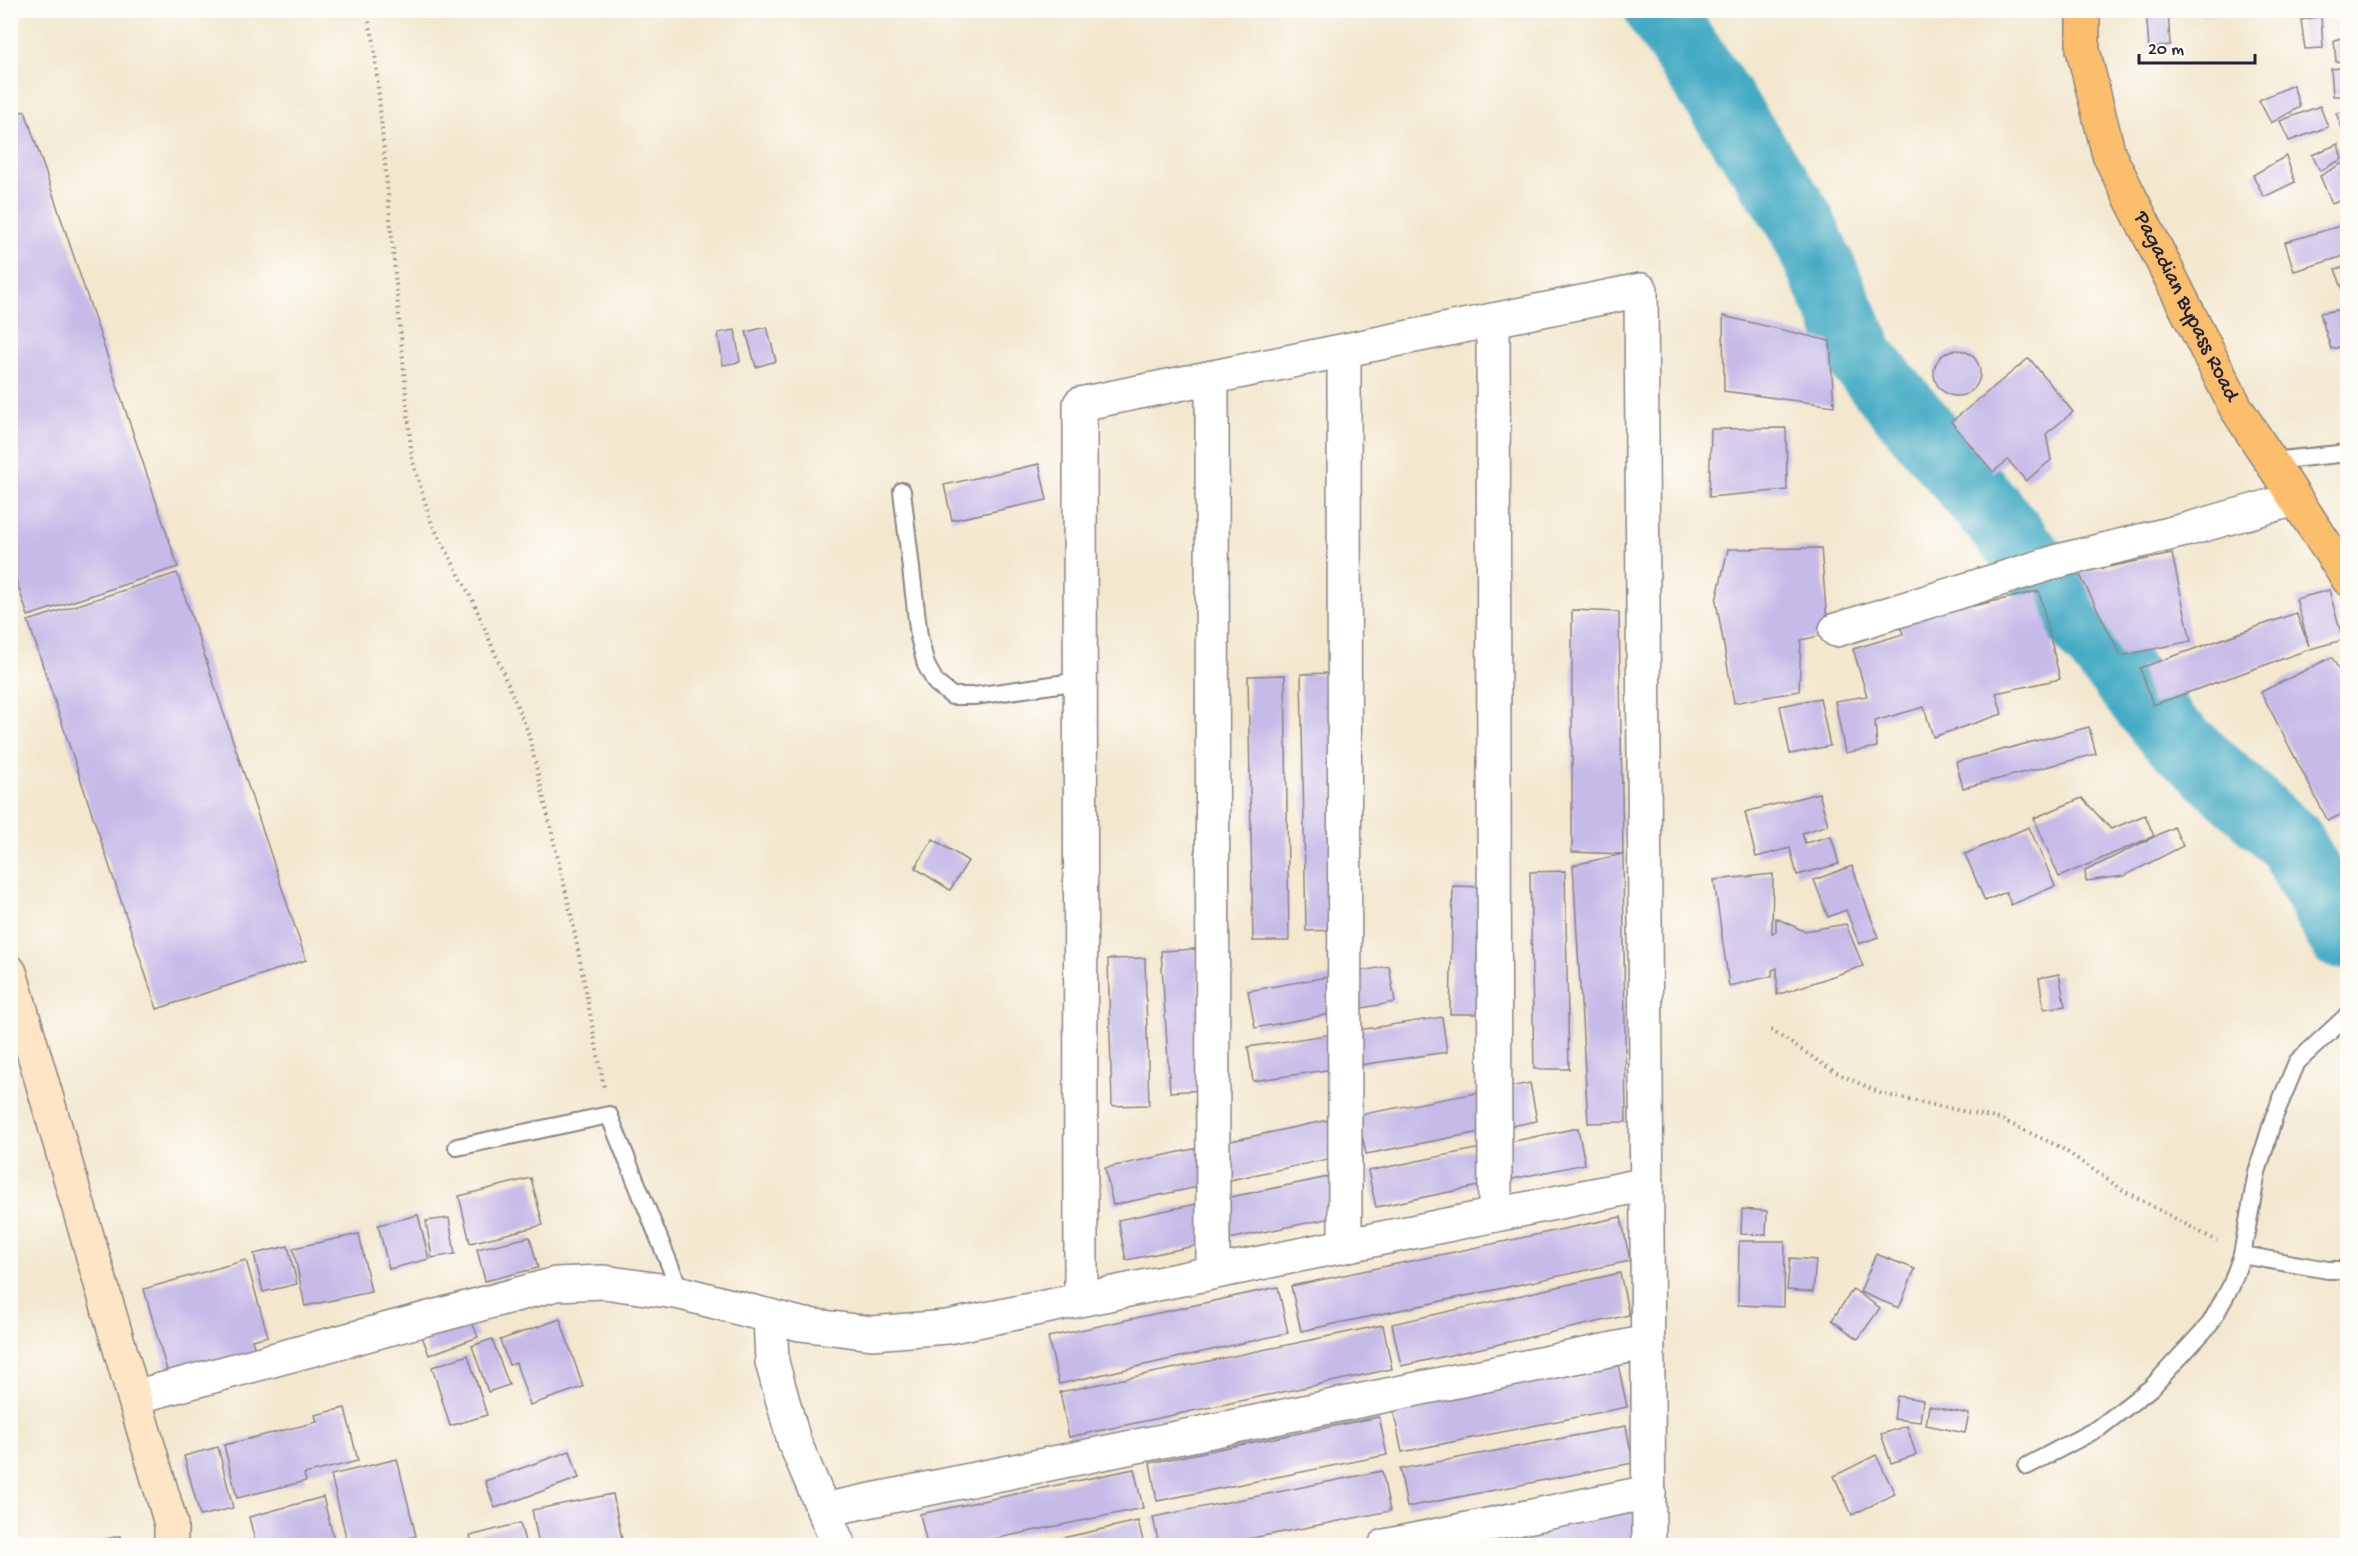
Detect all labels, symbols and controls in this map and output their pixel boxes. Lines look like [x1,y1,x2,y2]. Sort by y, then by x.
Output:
scale bar [2139,27,2254,65]
text: 20 m [2148,40,2184,61]
street label: Pagadian Bypass Road [2126,207,2245,408]

